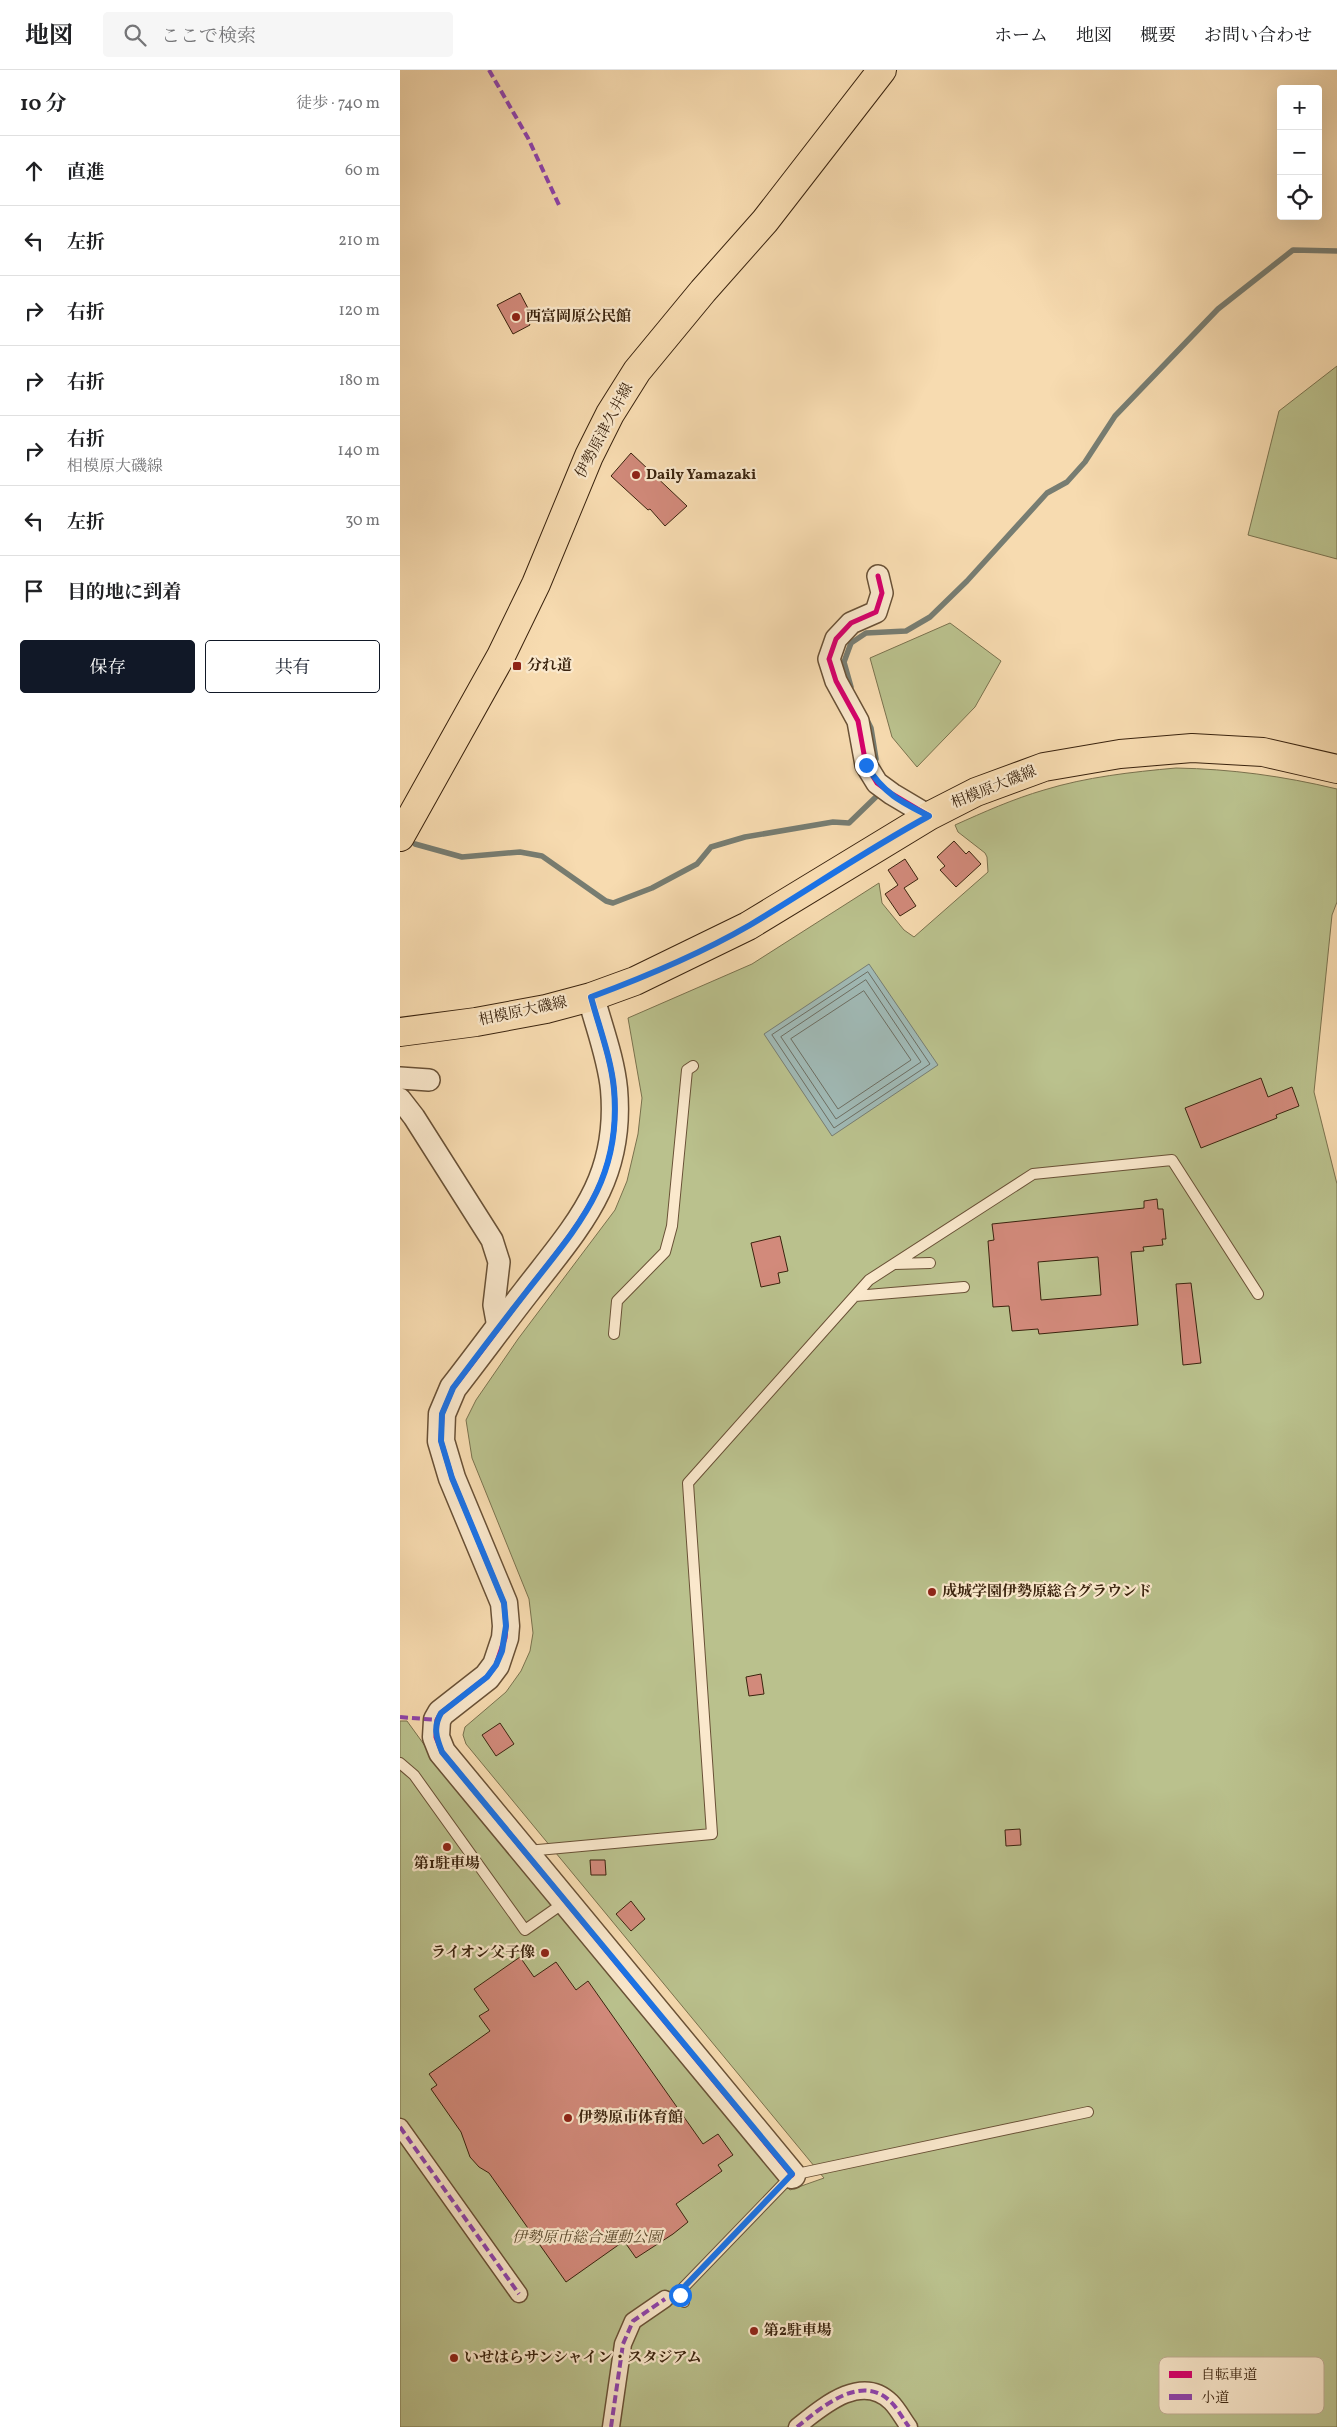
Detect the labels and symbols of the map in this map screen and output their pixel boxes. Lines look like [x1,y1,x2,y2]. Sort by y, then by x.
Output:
place label: 西富岡原公民館 [526,307,631,328]
marker: 西富岡原公民館 [510,311,522,323]
street label: 伊勢原津久井線 [571,380,639,482]
place label: Daily Yamazaki [646,465,756,486]
marker: Daily Yamazaki [630,469,642,481]
place label: 分れ道 [527,656,572,677]
marker: 分れ道 [511,660,523,672]
route end [855,754,878,777]
street label: 相模原大磯線 [948,761,1040,815]
street label: 相模原大磯線 [477,992,569,1032]
place label: 成城学園伊勢原総合グラウンド [942,1582,1152,1603]
marker: 成城学園伊勢原総合グラウンド [926,1586,938,1598]
marker: 第1駐車場 [441,1841,453,1853]
place label: 第1駐車場 [414,1854,480,1875]
place label: ライオン父子像 [431,1943,535,1964]
marker: ライオン父子像 [539,1947,551,1959]
place label: 伊勢原市体育館 [578,2108,683,2129]
marker: 伊勢原市体育館 [562,2112,574,2124]
park label: 伊勢原市総合運動公園 [512,2228,665,2249]
route start [669,2284,692,2307]
place label: 第2駐車場 [764,2321,832,2342]
marker: 第2駐車場 [748,2325,760,2337]
place label: いせはらサンシャイン・スタジアム [464,2348,702,2369]
marker: いせはらサンシャイン・スタジアム [448,2352,460,2364]
legend [1159,2357,1324,2414]
text: 自転車道 [1201,2366,1257,2385]
text: 小道 [1201,2389,1229,2408]

